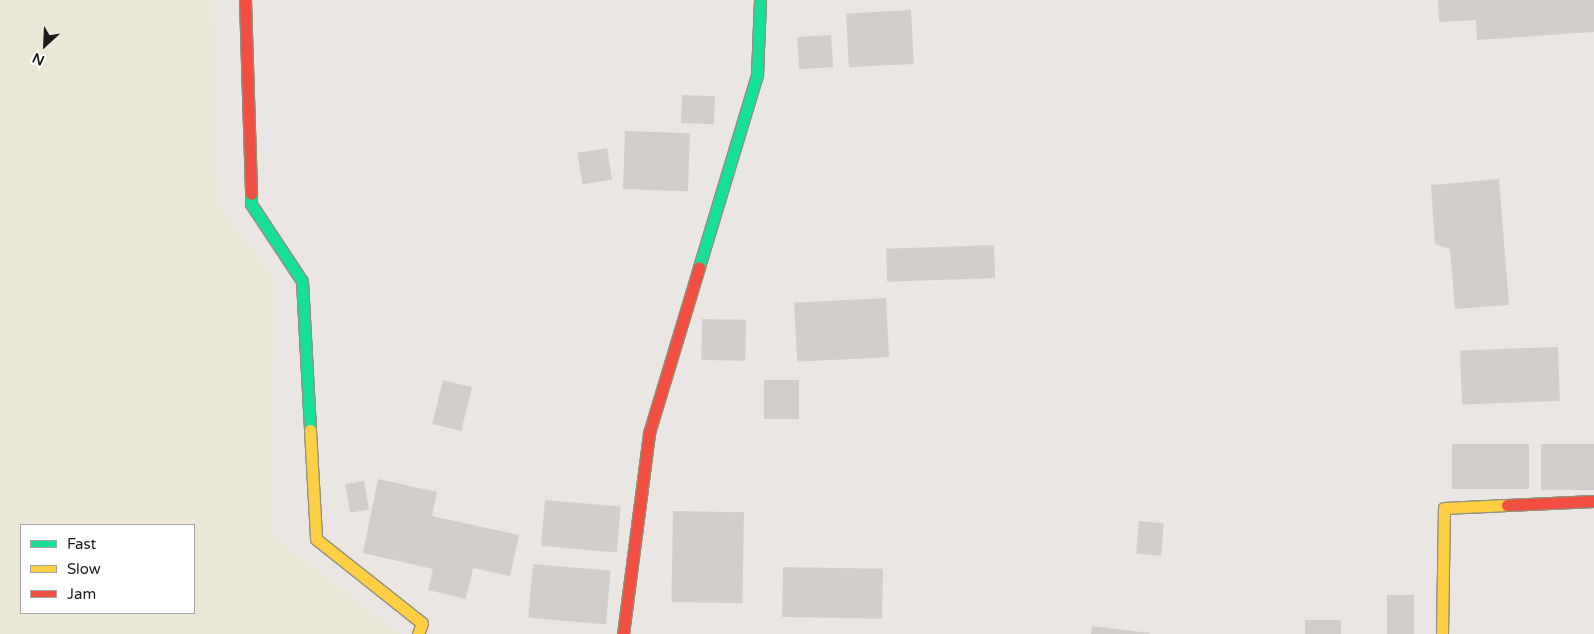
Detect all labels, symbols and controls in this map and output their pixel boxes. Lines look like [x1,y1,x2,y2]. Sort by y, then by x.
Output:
north arrow [20,20,70,70]
text: N [30,49,47,69]
legend [20,524,195,614]
text: Fast [67,535,96,553]
text: Slow [67,560,101,578]
text: Jam [67,585,96,603]

